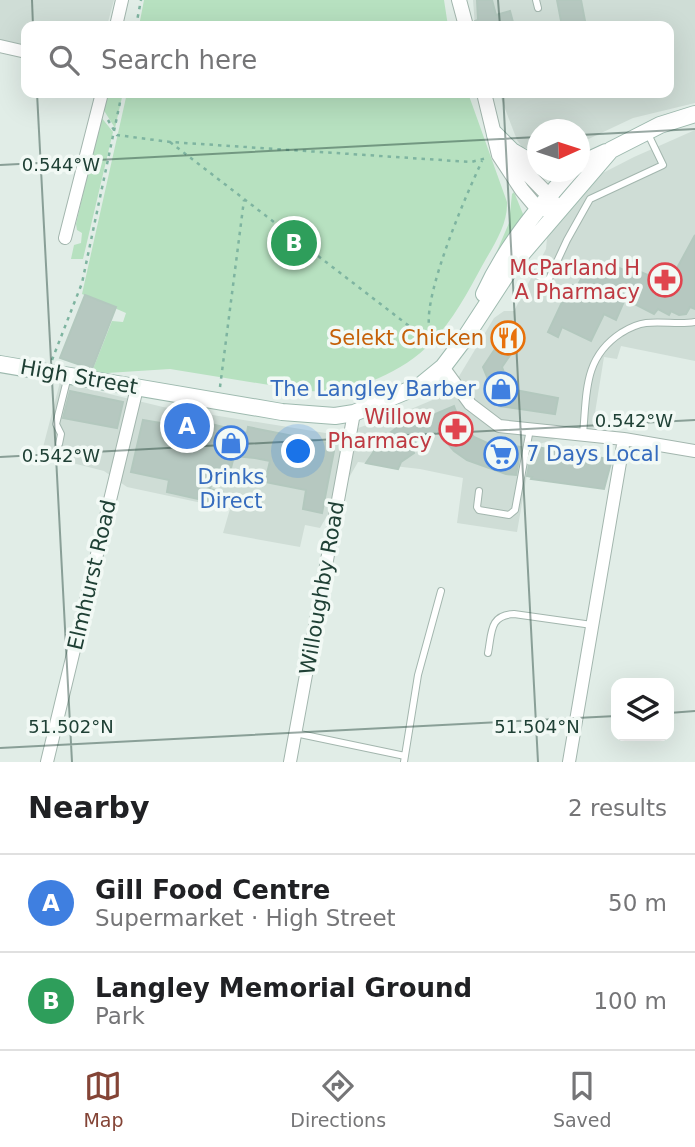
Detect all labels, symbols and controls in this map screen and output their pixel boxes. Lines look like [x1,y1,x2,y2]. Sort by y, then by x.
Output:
search box [21,21,674,98]
icon: search [45,41,83,79]
text: Search here [101,45,257,75]
north arrow [527,119,590,182]
text: 0.544°W [22,154,100,175]
pin: B [271,217,317,269]
place label: McParland H A Pharmacy [509,256,640,304]
pharmacy icon: McParland H A Pharmacy [646,261,684,299]
restaurant icon: Selekt Chicken [489,319,527,357]
place label: Selekt Chicken [329,326,484,350]
street label: High Street [18,355,140,399]
shop icon: The Langley Barber [482,370,520,408]
place label: The Langley Barber [269,377,476,401]
pin: A [164,400,210,452]
place label: Willow Pharmacy [328,405,432,453]
pharmacy icon: Willow Pharmacy [437,410,475,448]
text: 0.542°W [595,410,673,431]
shop icon: Drinks Direct [212,424,250,462]
your location [281,434,315,468]
supermarket icon: 7 Days Local [482,435,520,473]
place label: 7 Days Local [526,442,660,466]
text: 0.542°W [22,445,100,466]
place label: Drinks Direct [197,465,265,513]
street label: Elmhurst Road [63,498,121,652]
street label: Willoughby Road [295,499,349,677]
map controls [611,678,674,741]
button: layers [611,678,674,741]
text: 51.502°N [28,716,114,737]
text: 51.504°N [494,716,580,737]
text: Nearby [28,790,150,825]
text: 2 results [568,795,667,821]
text: Gill Food Centre [95,875,330,905]
text: A [42,890,60,916]
text: 50 m [608,890,667,916]
text: Supermarket · High Street [95,905,396,931]
text: Langley Memorial Ground [95,973,472,1003]
text: B [42,988,60,1014]
text: 100 m [593,988,667,1014]
text: Park [95,1003,145,1029]
tab: Map [83,1067,124,1131]
tab: Directions [290,1067,386,1131]
tab: Saved [553,1067,612,1131]

